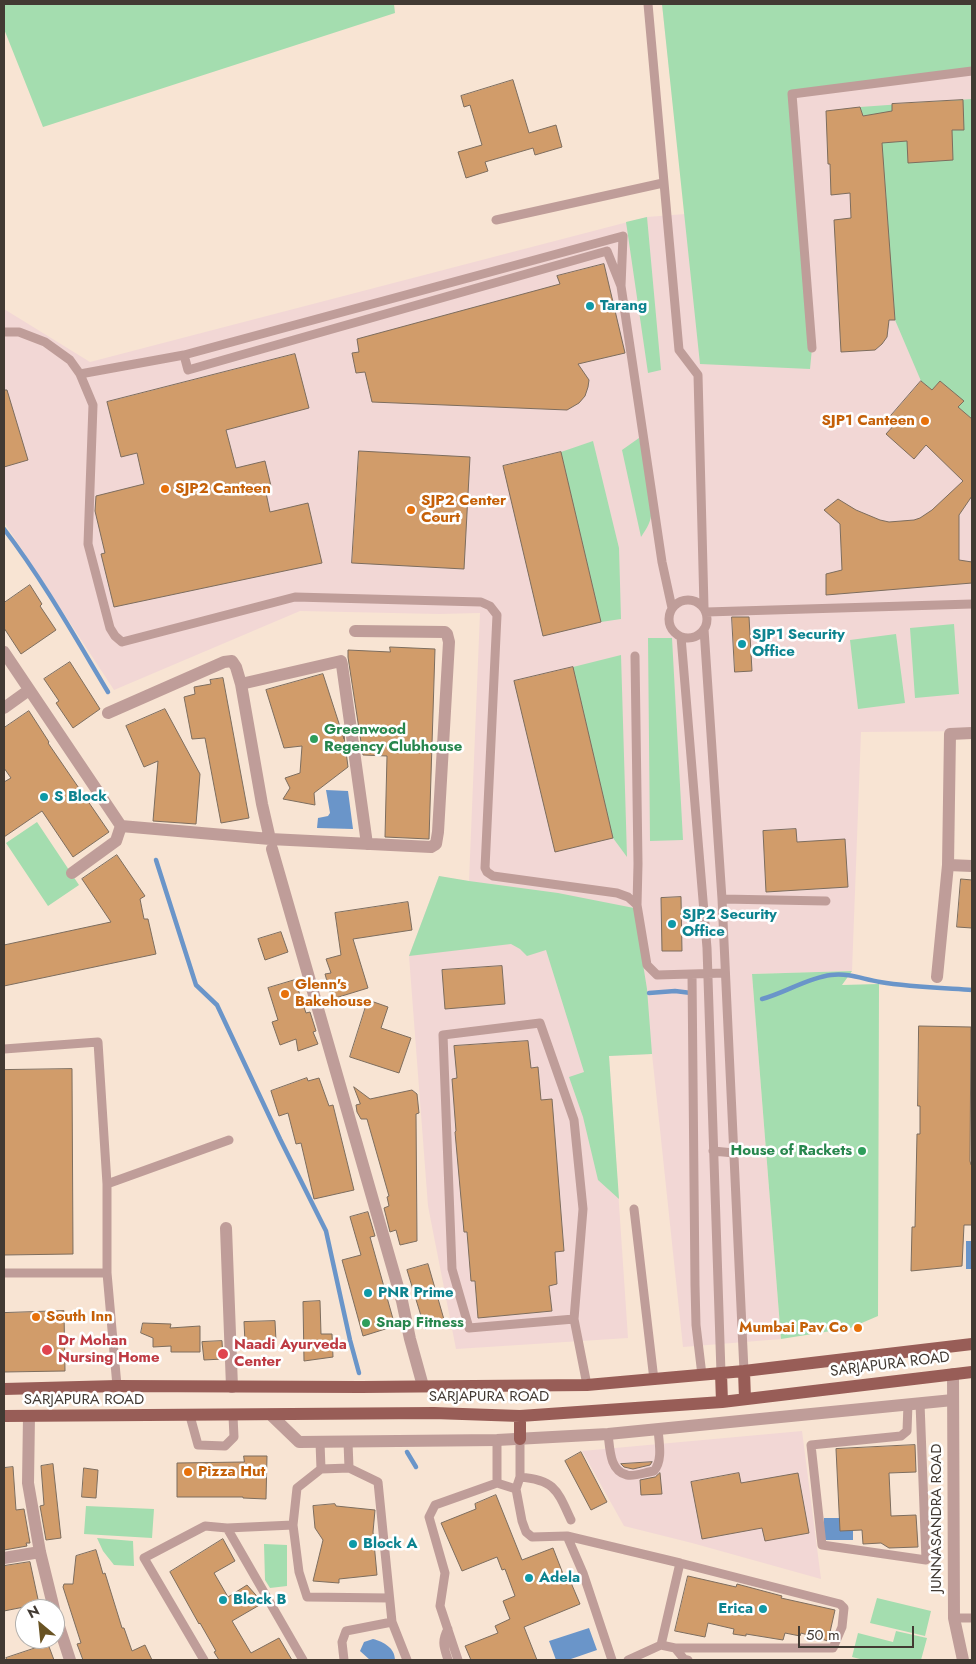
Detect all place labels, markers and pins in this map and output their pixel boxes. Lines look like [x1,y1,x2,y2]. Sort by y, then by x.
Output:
place label: Tarang [600,297,647,315]
marker: Tarang [584,300,596,312]
place label: SJP1 Canteen [821,412,915,430]
marker: SJP1 Canteen [919,415,931,427]
place label: SJP2 Canteen [175,480,271,498]
marker: SJP2 Canteen [159,483,171,495]
place label: SJP2 Center Court [421,492,506,527]
marker: SJP2 Center Court [405,504,417,516]
place label: SJP1 Security Office [752,626,845,661]
marker: SJP1 Security Office [736,638,748,650]
place label: Greenwood Regency Clubhouse [324,721,462,756]
marker: Greenwood Regency Clubhouse [308,733,320,745]
place label: S Block [54,788,107,806]
marker: S Block [38,791,50,803]
place label: SJP2 Security Office [682,906,777,941]
marker: SJP2 Security Office [666,918,678,930]
place label: Glenn's Bakehouse [295,976,372,1011]
marker: Glenn's Bakehouse [279,988,291,1000]
place label: House of Rackets [730,1142,852,1160]
marker: House of Rackets [856,1145,868,1157]
place label: PNR Prime [378,1284,454,1302]
marker: PNR Prime [362,1287,374,1299]
place label: South Inn [46,1308,113,1326]
marker: South Inn [30,1311,42,1323]
place label: Snap Fitness [376,1314,464,1332]
marker: Snap Fitness [360,1317,372,1329]
place label: Mumbai Pav Co [739,1319,848,1337]
marker: Mumbai Pav Co [852,1322,864,1334]
place label: Dr Mohan Nursing Home [58,1332,159,1367]
place label: Naadi Ayurveda Center [234,1336,347,1371]
marker: Dr Mohan Nursing Home [40,1343,54,1357]
marker: Naadi Ayurveda Center [216,1347,230,1361]
place label: Pizza Hut [198,1463,265,1481]
marker: Pizza Hut [182,1466,194,1478]
place label: Block A [363,1535,417,1553]
marker: Block A [347,1538,359,1550]
place label: Adela [539,1569,580,1587]
marker: Adela [523,1572,535,1584]
place label: Block B [233,1591,286,1609]
marker: Block B [217,1594,229,1606]
place label: Erica [718,1600,753,1618]
marker: Erica [757,1603,769,1615]

